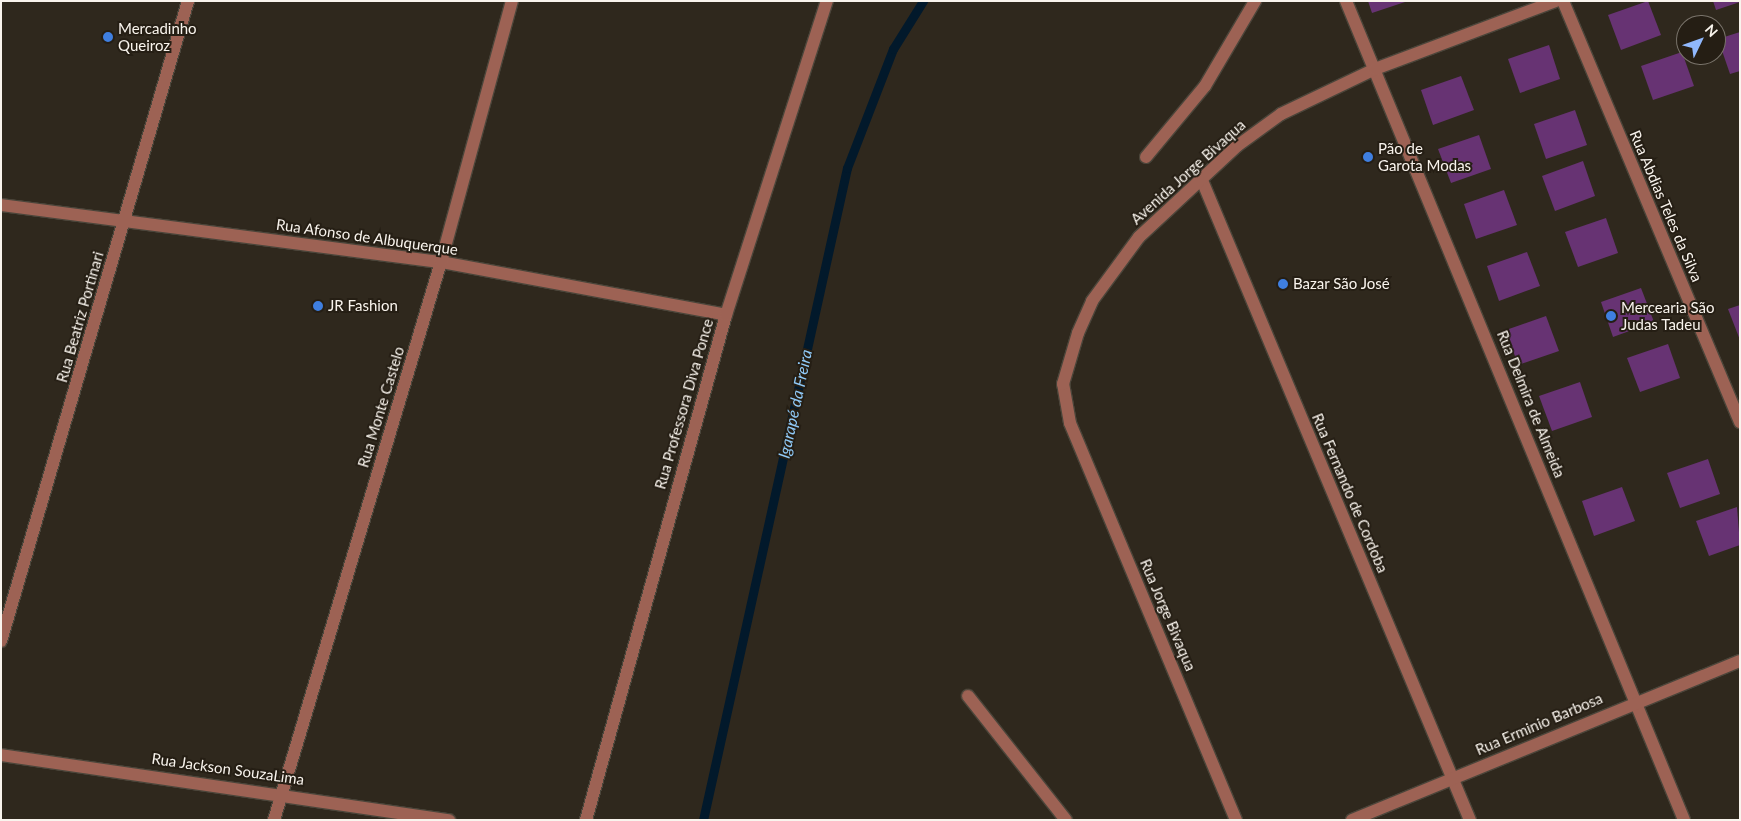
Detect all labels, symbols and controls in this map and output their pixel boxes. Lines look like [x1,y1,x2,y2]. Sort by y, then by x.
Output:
north arrow [1676,15,1726,65]
place label: Mercadinho Queiroz [118,19,197,54]
text: N [1702,21,1722,40]
marker: Mercadinho Queiroz [102,31,114,43]
street label: Avenida Jorge Bivaqua [1127,116,1249,228]
street label: Rua Abdias Teles da Silva [1626,127,1706,285]
place label: Pão de Garota Modas [1378,139,1471,174]
marker: Pão de Garota Modas [1362,151,1374,163]
street label: Rua Afonso de Albuquerque [274,215,460,259]
street label: Rua Beatriz Portinari [53,249,107,385]
place label: Bazar São José [1293,275,1390,293]
marker: Bazar São José [1277,278,1289,290]
place label: JR Fashion [328,297,398,315]
place label: Mercearia São Judas Tadeu [1621,298,1715,333]
marker: JR Fashion [312,300,324,312]
marker: Mercearia São Judas Tadeu [1605,310,1617,322]
street label: Rua Professora Diva Ponce [651,317,717,491]
street label: Rua Delmira de Almeida [1493,328,1569,480]
street label: Rua Monte Castelo [354,344,408,470]
water label: Igarapé da Freira [774,348,816,460]
street label: Rua Fernando de Cordoba [1308,411,1392,575]
street label: Rua Jorge Bivaqua [1136,556,1200,674]
street label: Rua Erminio Barbosa [1473,689,1605,759]
street label: Rua Jackson SouzaLima [150,749,306,789]

